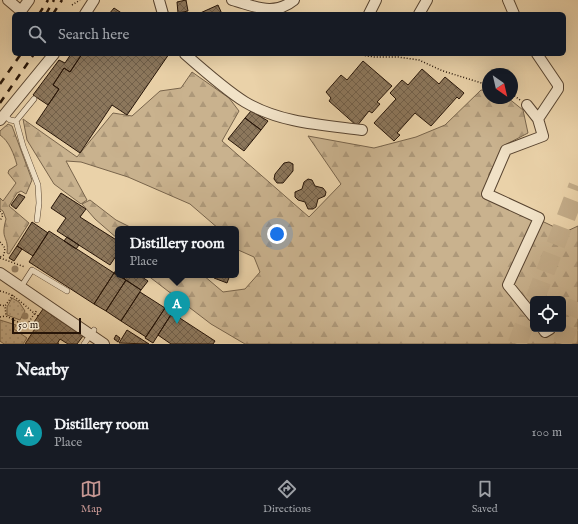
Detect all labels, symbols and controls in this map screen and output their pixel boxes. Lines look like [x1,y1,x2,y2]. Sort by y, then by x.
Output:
search box [12,12,566,56]
icon: search [26,23,48,45]
text: Search here [58,25,129,44]
north arrow [482,68,518,104]
your location [267,224,287,244]
popup [115,226,239,278]
text: Distillery room [130,234,224,253]
text: Place [130,253,158,270]
pin: A [164,291,190,324]
map controls [530,296,566,332]
button: locate [530,296,566,332]
scale bar [12,316,81,335]
text: 50 m [18,318,38,332]
text: Nearby [16,360,69,381]
text: Distillery room [54,415,149,434]
text: A [25,424,33,441]
text: 100 m [532,424,562,441]
text: Place [54,434,82,451]
tab: Map [80,478,102,516]
tab: Directions [263,478,311,516]
tab: Saved [472,478,498,516]

